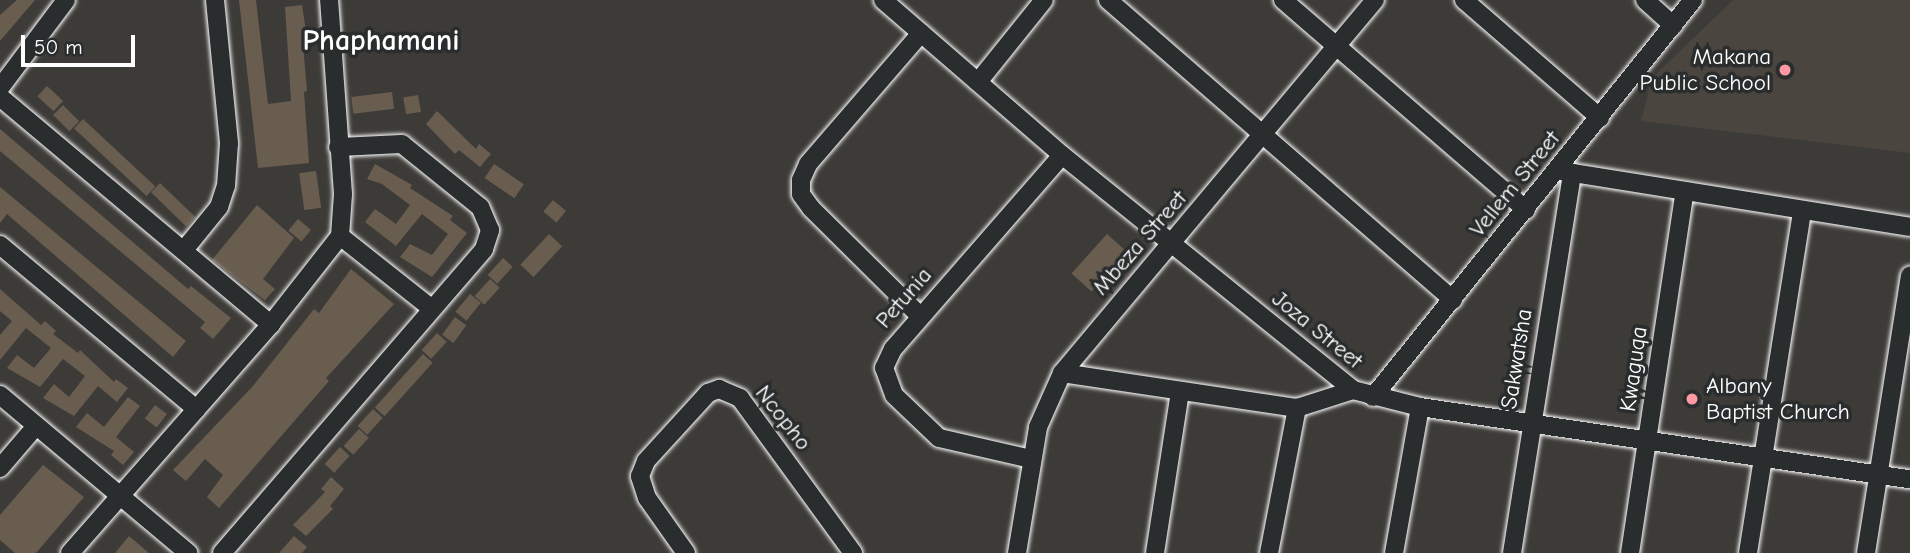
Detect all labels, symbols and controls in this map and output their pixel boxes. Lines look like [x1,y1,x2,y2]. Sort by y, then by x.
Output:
scale bar [24,21,138,65]
district label: Phaphamani [302,23,460,59]
text: 50 m [34,35,83,59]
place label: Makana Public School [1640,43,1771,97]
marker: Makana Public School [1777,62,1793,78]
street label: Vellem Street [1464,125,1566,243]
street label: Mbeza Street [1087,185,1193,301]
street label: Petunia [870,262,938,334]
street label: Joza Street [1266,285,1368,375]
street label: Sakwatsha [1495,307,1539,411]
street label: Kwaguqa [1614,325,1654,413]
place label: Albany Baptist Church [1706,372,1850,426]
street label: Ncopho [749,380,817,456]
marker: Albany Baptist Church [1684,391,1700,407]

